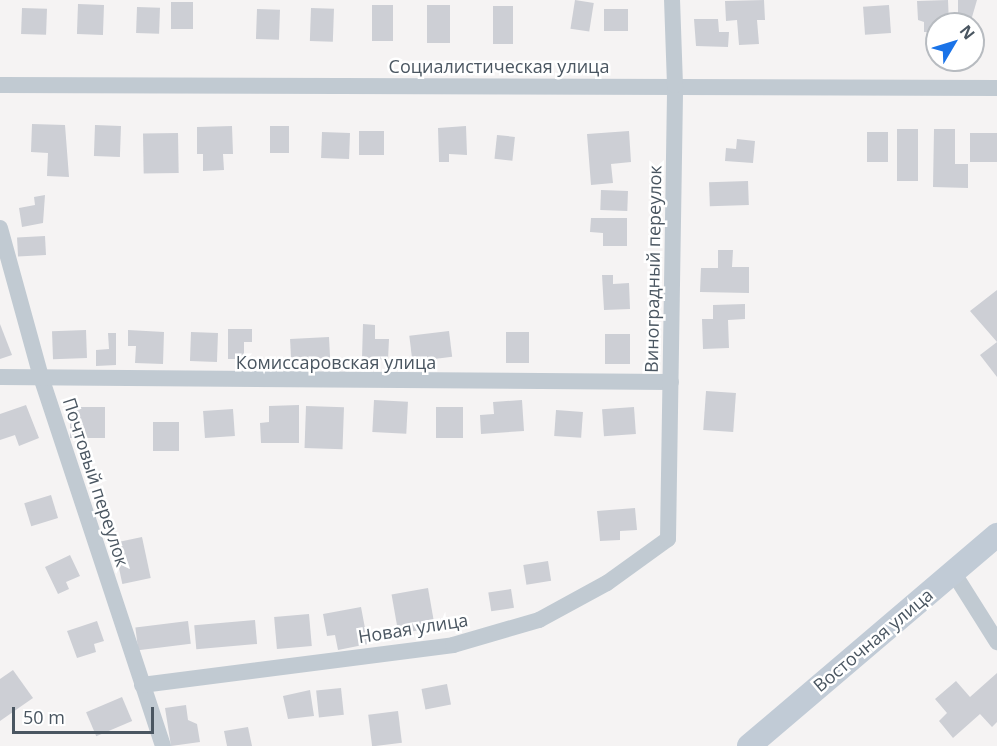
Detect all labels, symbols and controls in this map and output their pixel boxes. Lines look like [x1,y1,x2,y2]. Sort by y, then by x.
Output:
north arrow [925,12,985,72]
text: N [955,20,980,44]
street label: Социалистическая улица [389,55,609,77]
street label: Виноградный переулок [640,165,666,373]
street label: Комиссаровская улица [236,351,436,373]
street label: Почтовый переулок [58,395,134,569]
street label: Восточная улица [809,584,937,696]
street label: Новая улица [356,609,470,647]
scale bar [15,695,158,733]
text: 50 m [23,705,65,729]

